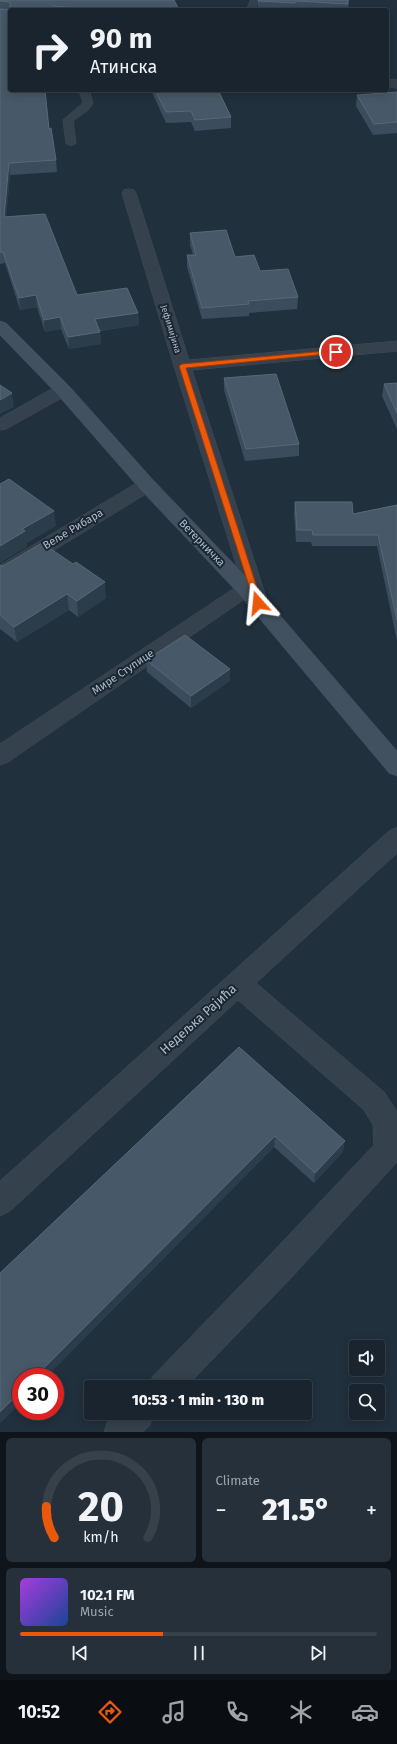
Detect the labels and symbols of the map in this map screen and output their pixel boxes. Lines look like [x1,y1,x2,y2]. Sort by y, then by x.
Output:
street label: Јефимијина [159,304,183,354]
pin [319,335,353,369]
street label: Веље Рибара [41,506,105,552]
street label: Ветерничка [176,517,228,569]
position arrow [237,582,279,624]
street label: Мире Ступице [90,646,156,698]
street label: Недељка Рајића [157,981,239,1057]
speed limit sign: 30 [12,1368,64,1420]

